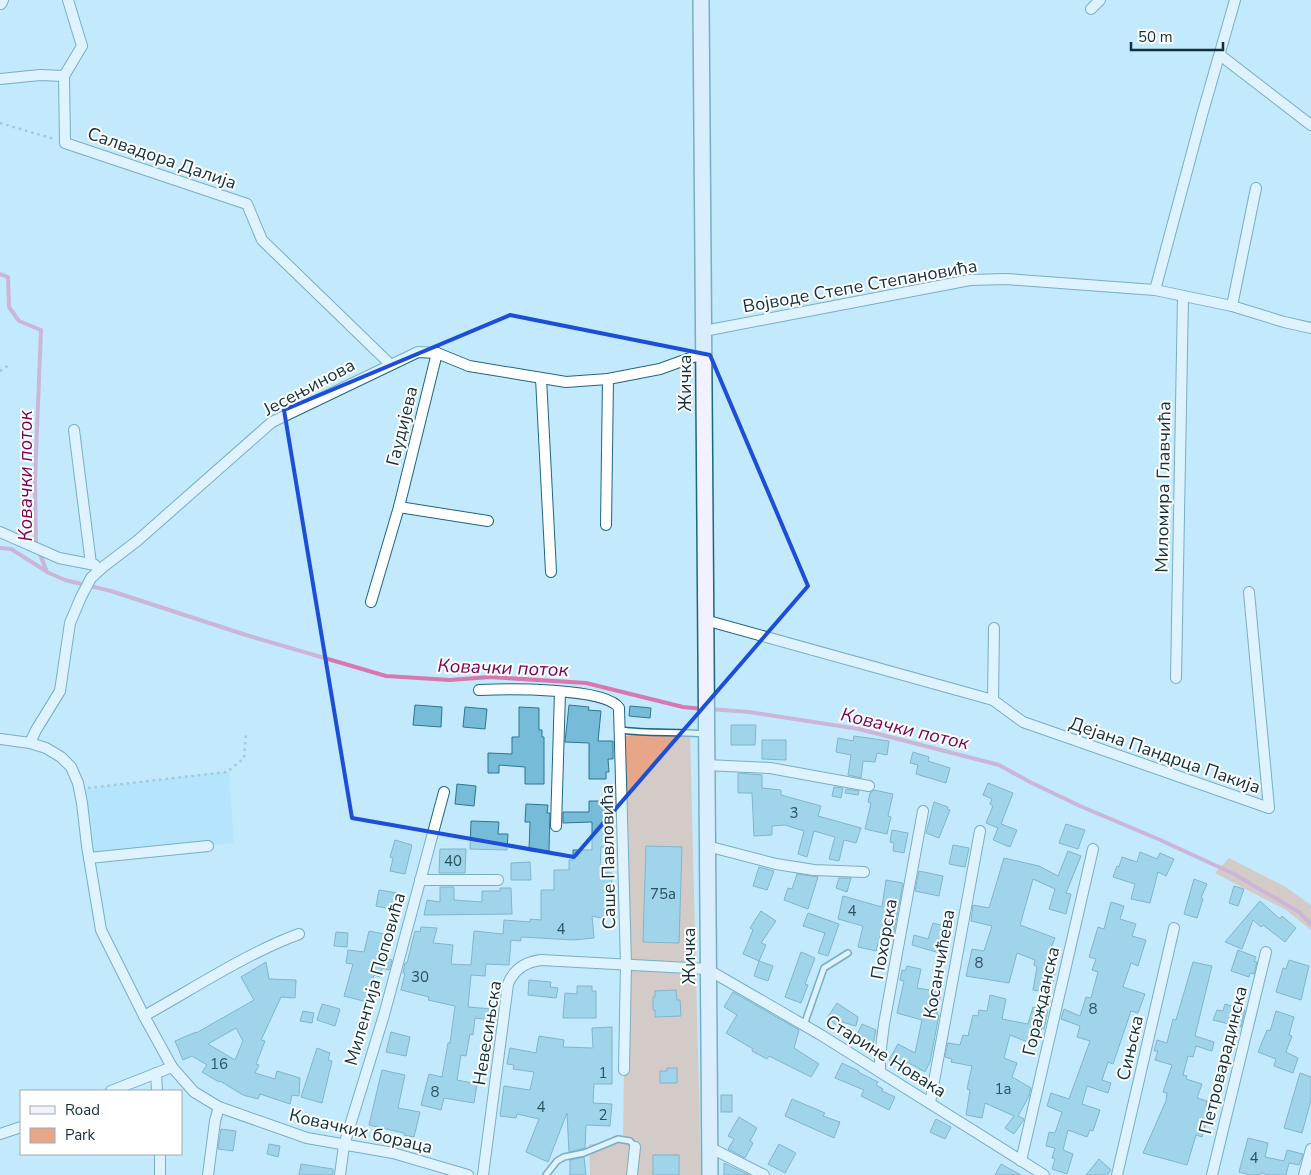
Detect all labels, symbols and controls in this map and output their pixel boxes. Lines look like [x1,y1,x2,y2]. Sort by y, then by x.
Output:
scale bar [1131,20,1224,52]
text: 50 m [1138,27,1173,47]
street label: Салвадора Далија [84,121,240,195]
street label: Војводе Степе Степановића [741,254,979,318]
street label: Јесењинова [258,353,359,422]
street label: Жичка [673,354,697,412]
street label: Гаудијева [381,384,423,468]
street label: Миломира Главчића [1150,401,1176,573]
water label: Ковачки поток [13,410,39,541]
water label: Ковачки поток [437,653,570,683]
water label: Ковачки поток [838,702,972,757]
street label: Дејана Пандрца Пакија [1066,711,1264,799]
street label: Саше Павловића [595,785,621,929]
house number: 3 [789,803,799,823]
house number: 40 [444,851,462,871]
house number: 75a [650,884,676,904]
street label: Милентија Поповића [339,890,411,1068]
street label: Похорска [865,897,903,981]
house number: 4 [847,901,857,921]
street label: Косанчићева [918,907,960,1021]
house number: 4 [556,919,566,939]
street label: Жичка [677,927,701,985]
street label: Горажданска [1017,944,1065,1058]
house number: 8 [974,953,984,973]
house number: 30 [411,967,429,987]
street label: Невесињска [467,979,507,1087]
street label: Петроварадинска [1193,984,1253,1136]
house number: 8 [1088,999,1098,1019]
street label: Старине Новака [821,1009,951,1103]
street label: Сињска [1111,1013,1149,1083]
house number: 16 [210,1054,228,1074]
house number: 1 [598,1063,608,1083]
house number: 1a [995,1079,1011,1099]
house number: 8 [430,1082,440,1102]
legend [20,1090,182,1155]
house number: 4 [536,1097,546,1117]
text: Road [65,1100,100,1120]
street label: Ковачких бораца [287,1103,435,1159]
house number: 2 [598,1105,608,1125]
text: Park [65,1125,95,1145]
house number: 4 [1249,1148,1259,1168]

